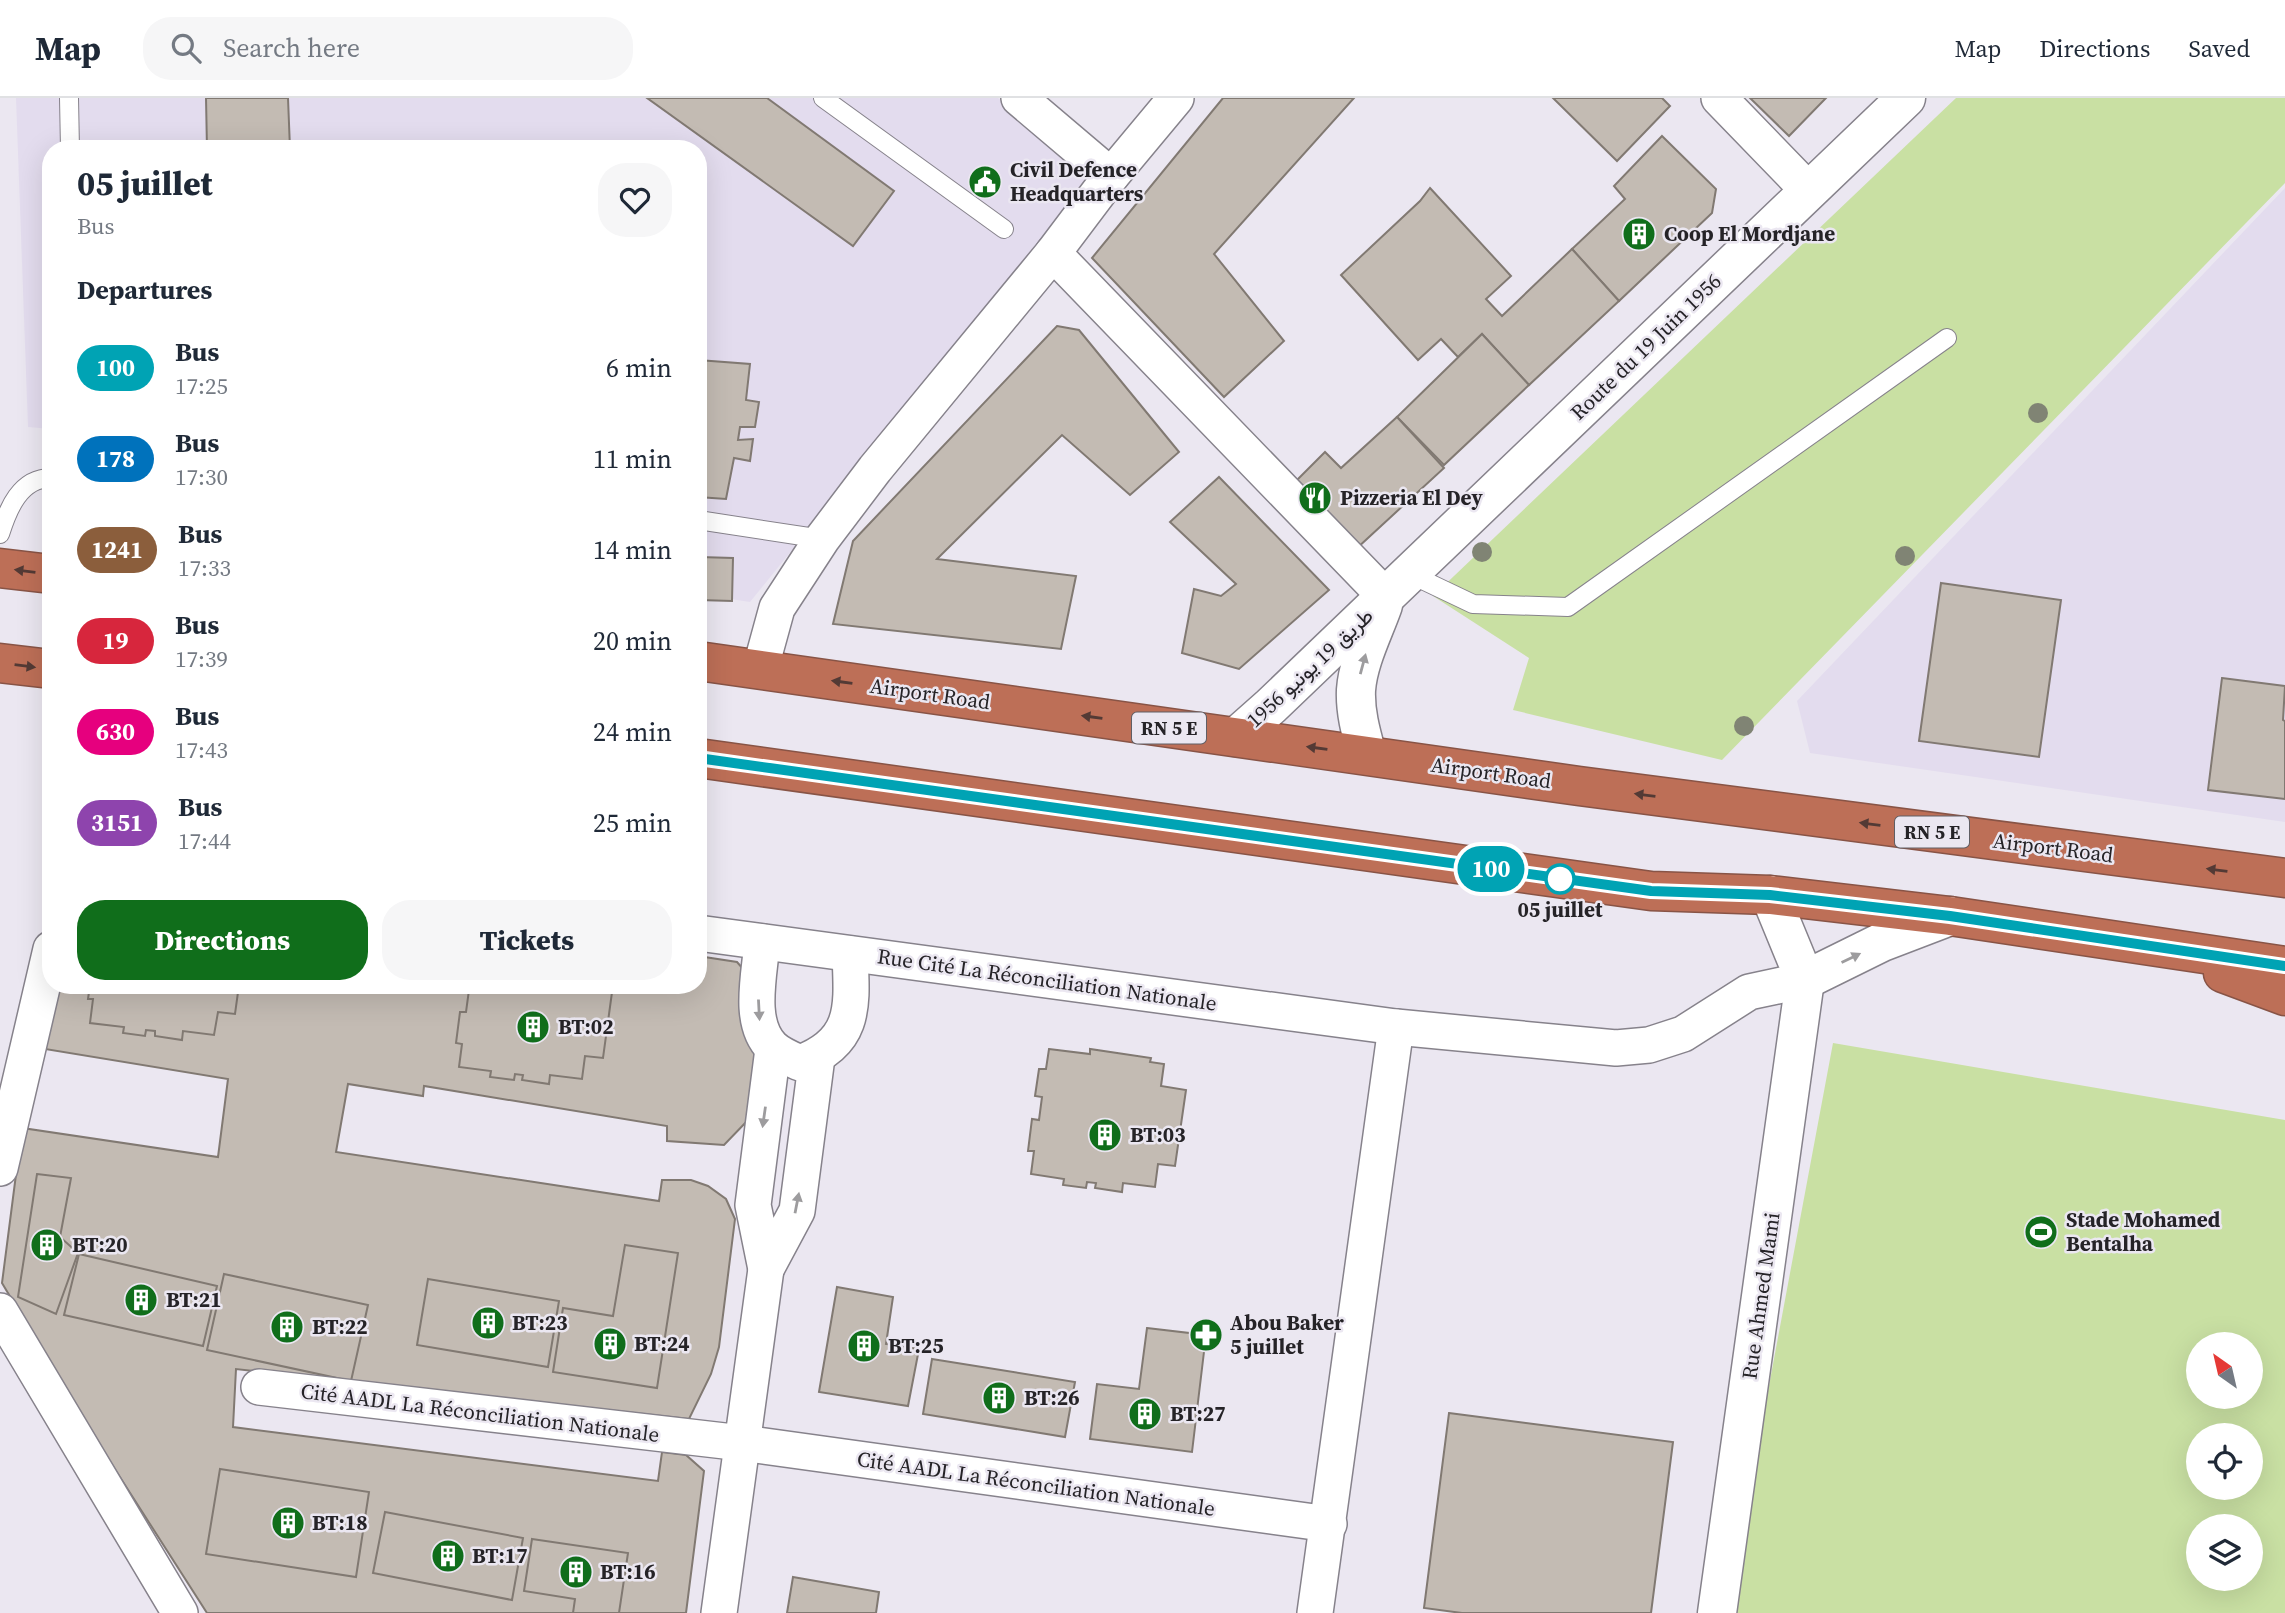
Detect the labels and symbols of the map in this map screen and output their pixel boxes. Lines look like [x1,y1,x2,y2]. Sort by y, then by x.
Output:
place label: Civil Defence Headquarters [1010,155,1144,208]
public building icon: Civil Defence Headquarters [966,163,1004,201]
building icon: Coop El Mordjane [1620,215,1658,253]
place label: Coop El Mordjane [1664,219,1835,248]
street label: Route du 19 Juin 1956 [1564,267,1727,426]
restaurant icon: Pizzeria El Dey [1296,479,1334,517]
place label: Pizzeria El Dey [1340,483,1483,512]
one-way arrow [14,565,36,576]
street label: طريق 19 يونيو 1956 [1240,601,1379,734]
one-way arrow [1358,653,1368,674]
one-way arrow [15,660,37,671]
street label: Airport Road [868,671,992,716]
one-way arrow [831,676,853,687]
one-way arrow [1081,711,1103,722]
road number: RN 5 E [1132,712,1206,744]
one-way arrow [1306,742,1328,753]
street label: Airport Road [1429,750,1553,795]
one-way arrow [1634,789,1656,800]
road number: RN 5 E [1895,817,1969,848]
one-way arrow [1859,819,1881,830]
street label: Airport Road [1991,826,2115,869]
line badge: 100 [1451,846,1531,892]
marker: 05 juillet [1545,864,1575,894]
one-way arrow [2206,864,2228,875]
place label: 05 juillet [1517,895,1603,924]
street label: Rue Cité La Réconciliation Nationale [875,941,1219,1018]
one-way arrow [1841,952,1861,963]
one-way arrow [753,999,764,1021]
building icon: BT:02 [514,1008,552,1046]
place label: BT:02 [558,1012,614,1041]
one-way arrow [759,1106,770,1128]
building icon: BT:03 [1086,1116,1124,1154]
place label: BT:03 [1130,1120,1186,1149]
one-way arrow [792,1192,803,1214]
place label: Stade Mohamed Bentalha [2066,1205,2221,1258]
street label: Rue Ahmed Mami [1734,1211,1787,1381]
sports icon: Stade Mohamed Bentalha [2022,1213,2060,1251]
building icon: BT:20 [28,1226,66,1264]
place label: BT:20 [72,1230,128,1259]
building icon: BT:21 [122,1281,160,1319]
place label: BT:21 [166,1285,222,1314]
building icon: BT:23 [469,1304,507,1342]
building icon: BT:22 [268,1308,306,1346]
place label: BT:23 [512,1308,568,1337]
place label: Abou Baker 5 juillet [1230,1308,1344,1361]
place label: BT:22 [312,1312,368,1341]
pharmacy icon: Abou Baker 5 juillet [1187,1316,1225,1354]
building icon: BT:24 [591,1325,629,1363]
building icon: BT:25 [845,1327,883,1365]
place label: BT:24 [634,1329,690,1358]
place label: BT:25 [888,1331,944,1360]
north arrow [2186,1332,2263,1409]
street label: Cité AADL La Réconciliation Nationale [299,1376,661,1449]
building icon: BT:26 [980,1379,1018,1417]
place label: BT:26 [1024,1383,1080,1412]
building icon: BT:27 [1126,1395,1164,1433]
place label: BT:27 [1170,1399,1226,1428]
street label: Cité AADL La Réconciliation Nationale [855,1444,1217,1523]
building icon: BT:18 [269,1504,307,1542]
place label: BT:18 [312,1508,368,1537]
building icon: BT:17 [429,1537,467,1575]
place label: BT:17 [472,1541,528,1570]
building icon: BT:16 [557,1553,595,1591]
place label: BT:16 [600,1557,656,1586]

